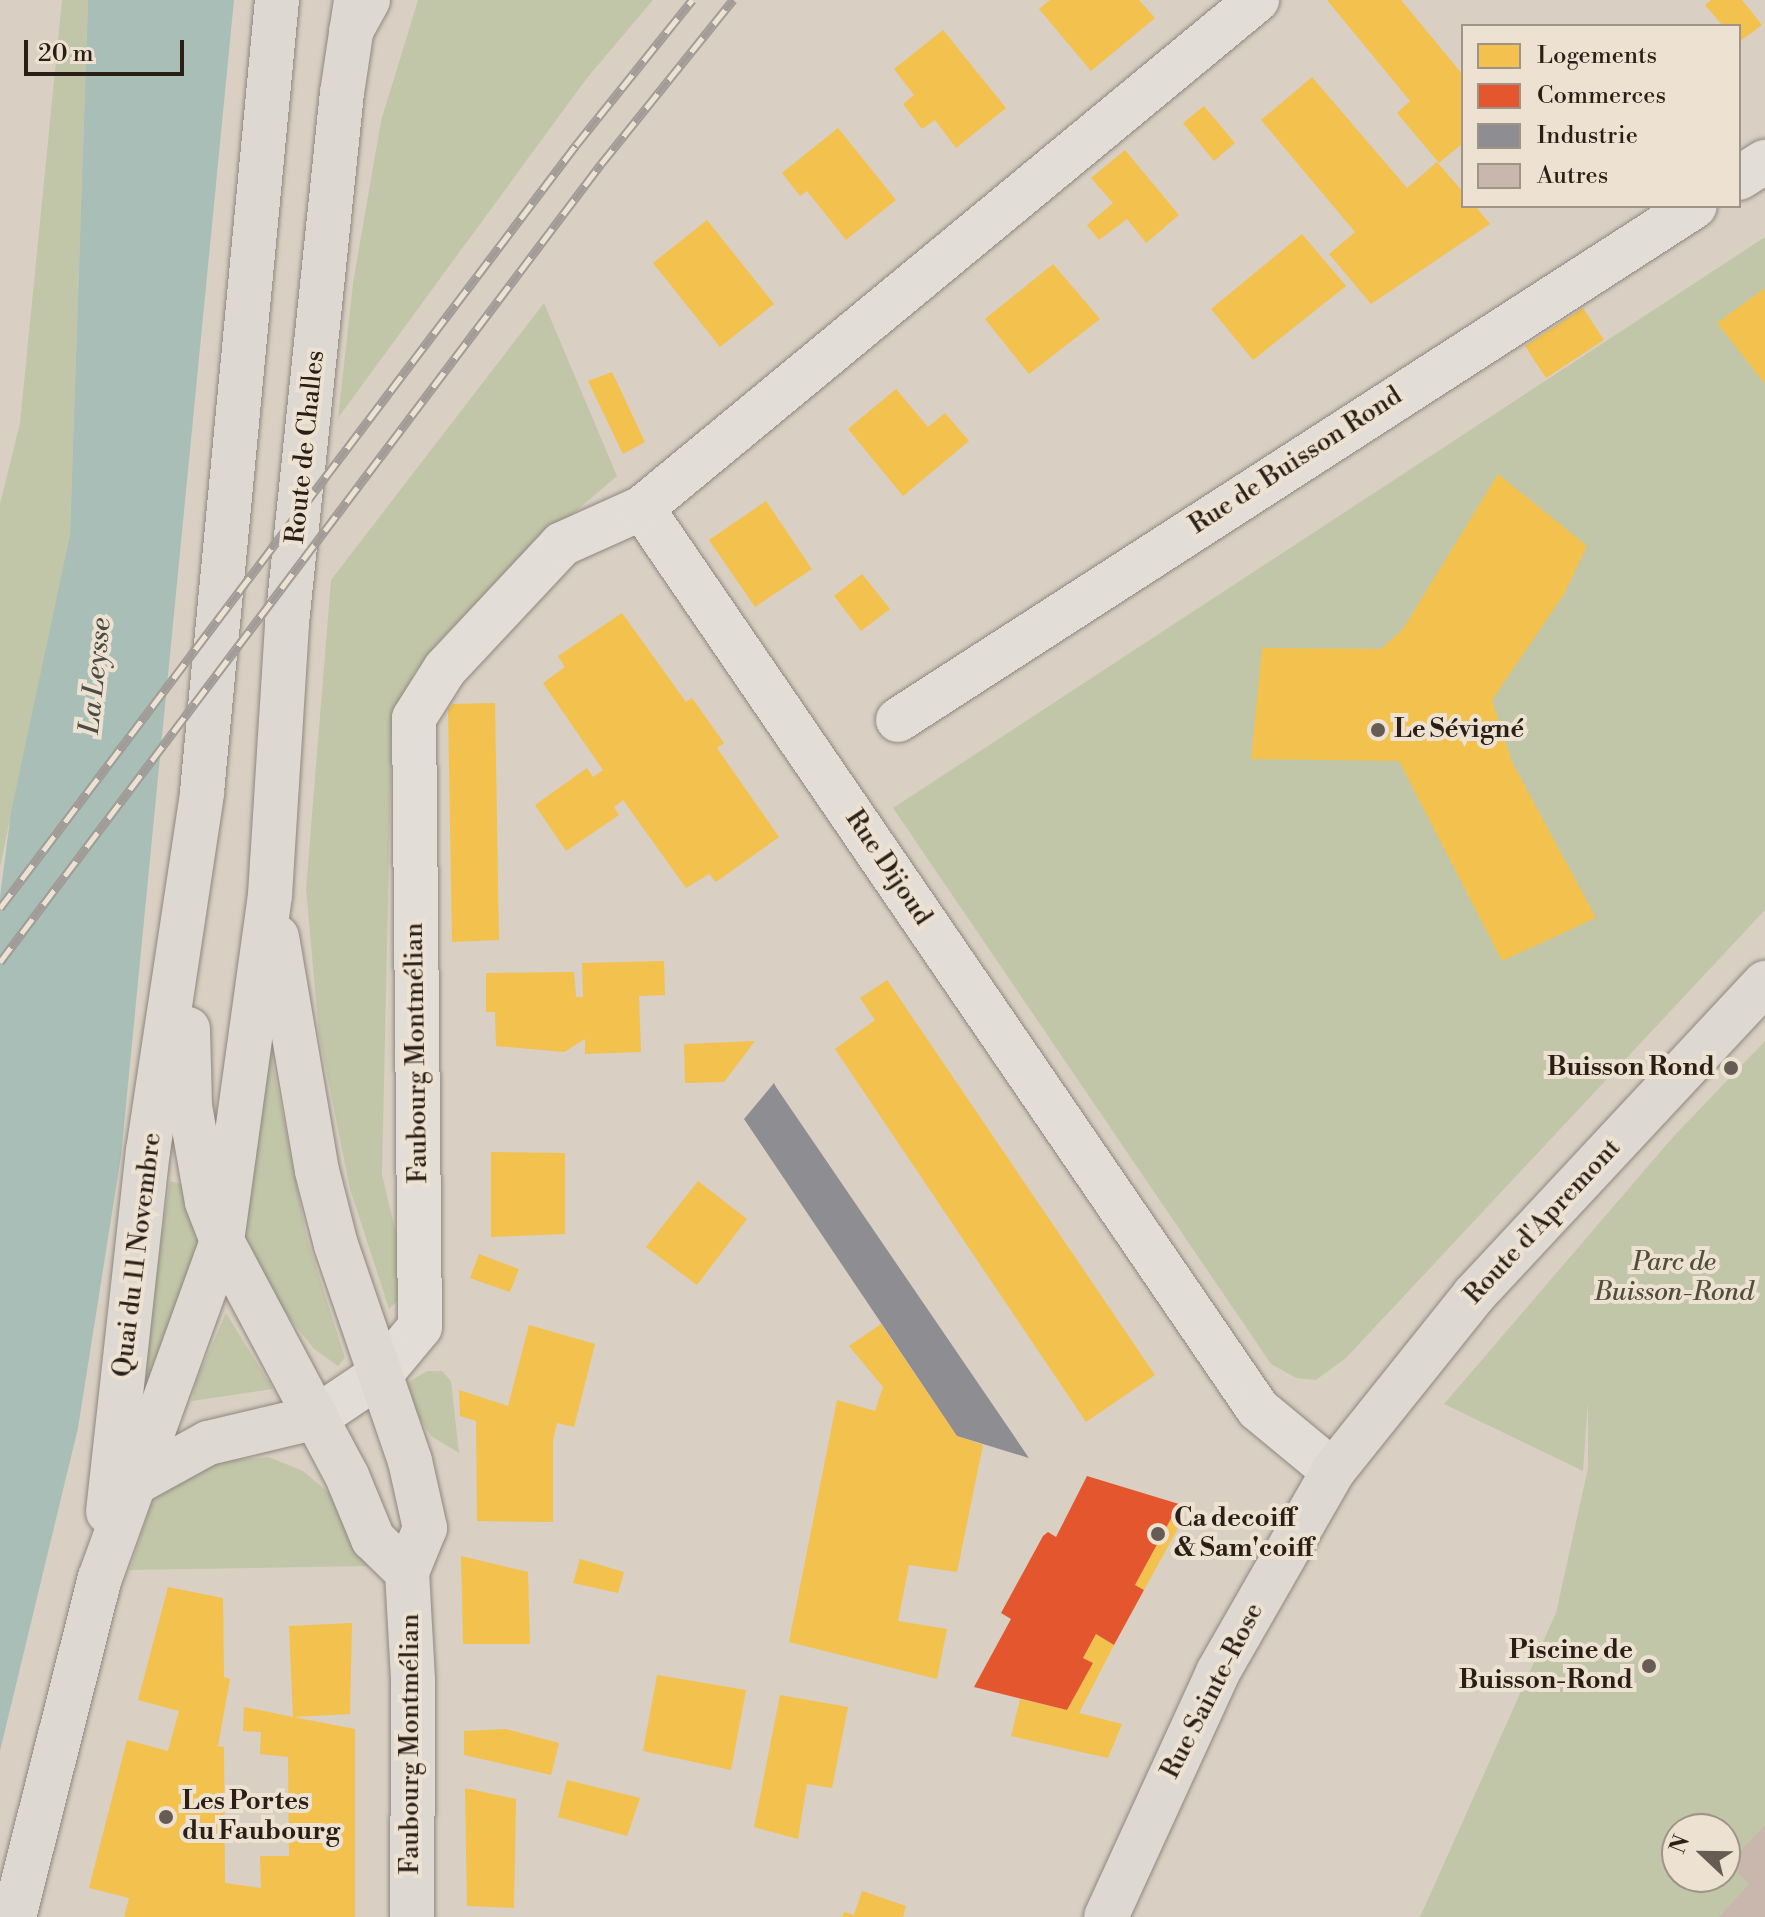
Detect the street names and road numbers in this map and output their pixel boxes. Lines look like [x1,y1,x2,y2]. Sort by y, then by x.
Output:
street label: Route de Challes [280,349,332,545]
street label: Rue de Buisson Rond [1184,381,1408,541]
street label: Rue Dijoud [838,804,938,932]
street label: Faubourg Montmélian [399,922,435,1184]
street label: Quai du 11 Novembre [108,1131,168,1379]
street label: Route d'Apremont [1458,1133,1628,1311]
street label: Rue Sainte-Rose [1155,1598,1271,1784]
street label: Faubourg Montmélian [395,1614,427,1874]

